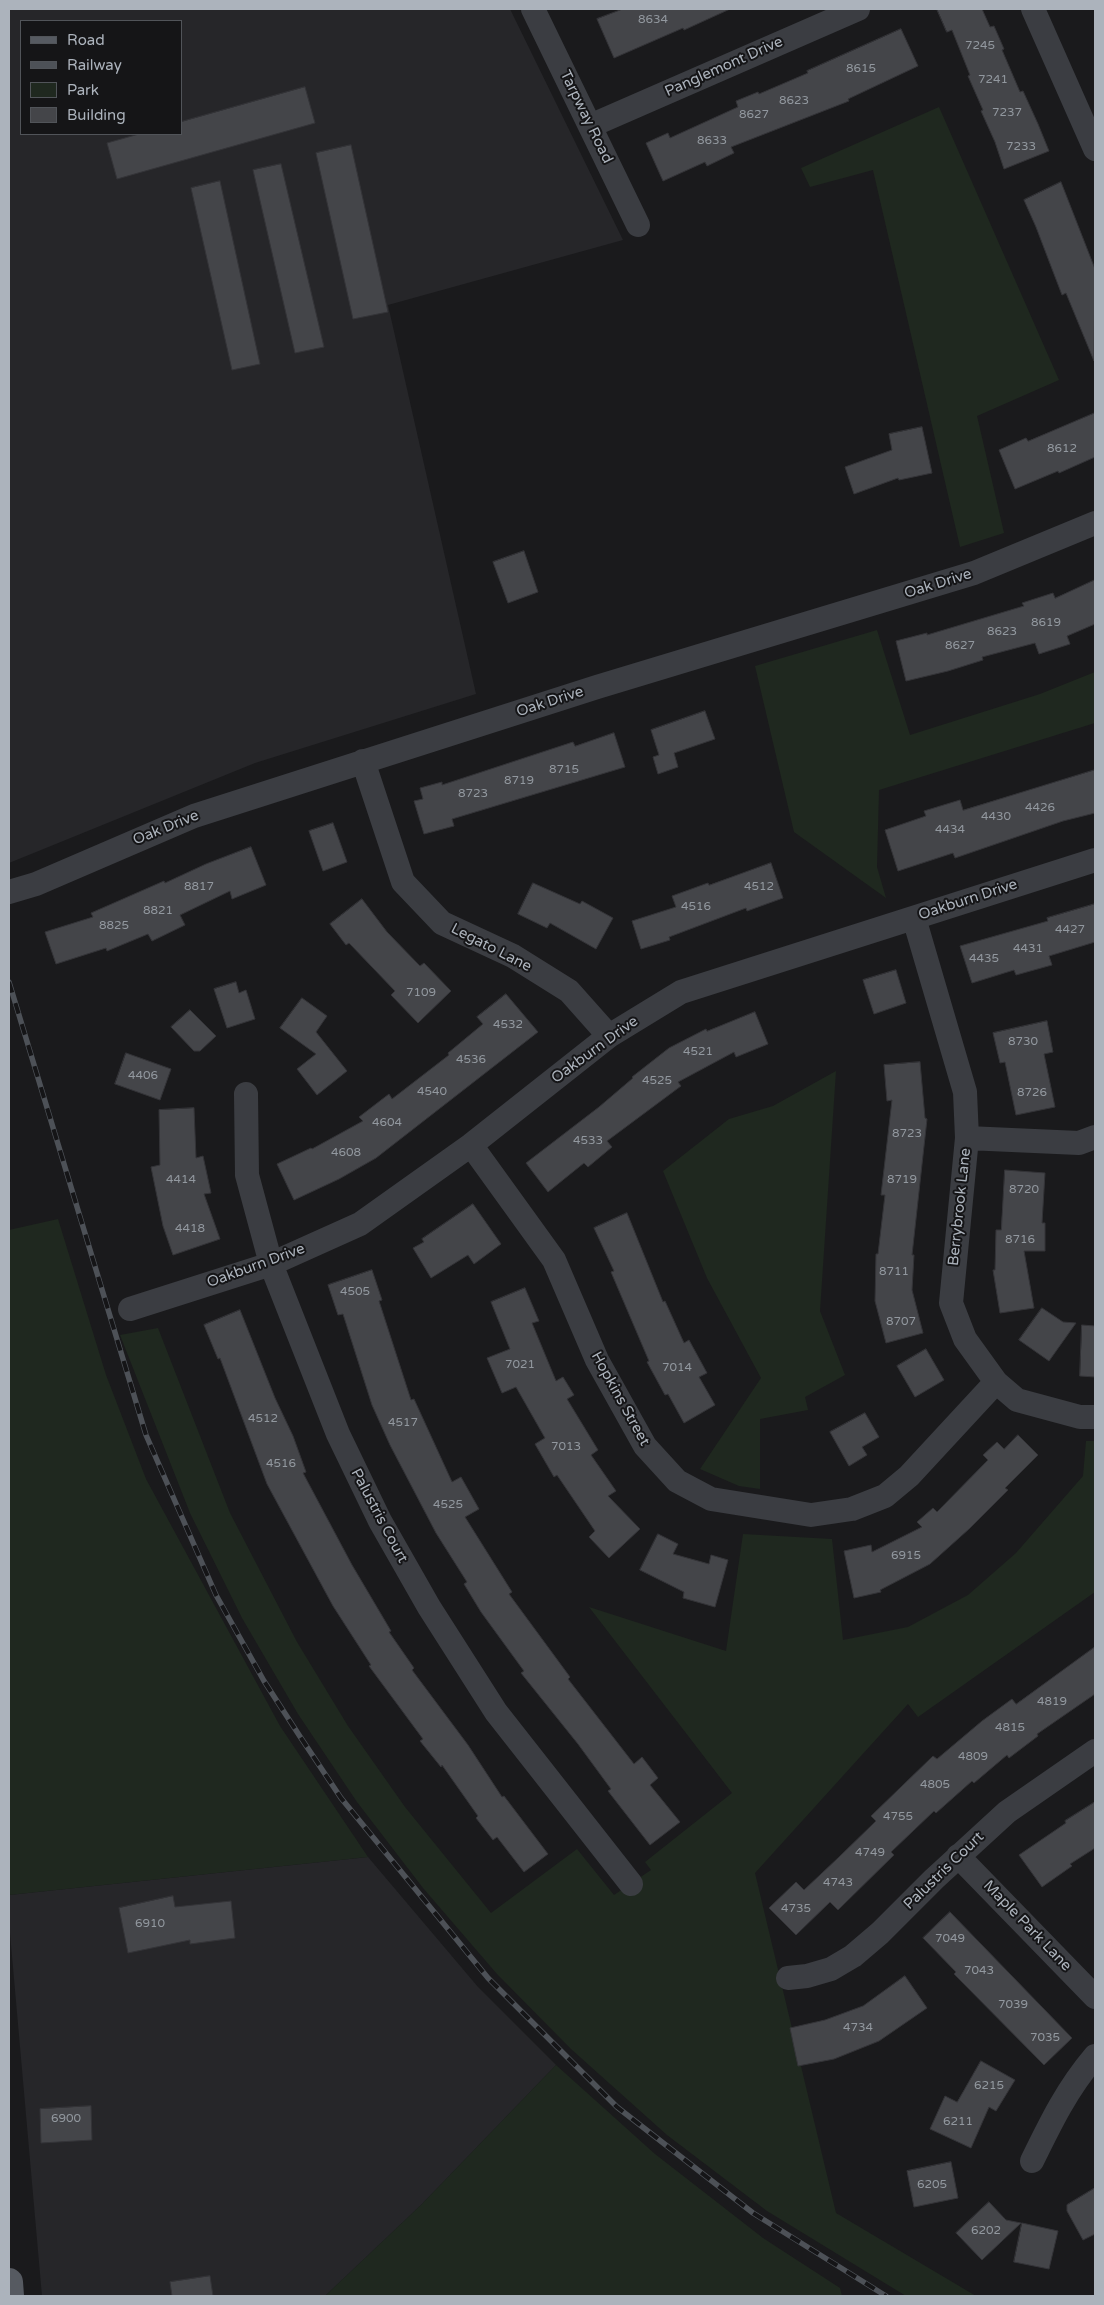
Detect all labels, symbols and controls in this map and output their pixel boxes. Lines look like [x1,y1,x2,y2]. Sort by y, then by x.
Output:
house number: 8634 [638,13,668,27]
legend [20,20,182,135]
text: Road [67,31,105,49]
street label: Panglemont Drive [662,33,786,101]
house number: 7245 [965,39,995,53]
text: Railway [67,56,122,74]
house number: 8615 [846,62,876,76]
street label: Tarpway Road [556,68,616,166]
house number: 7241 [978,73,1008,87]
text: Park [67,81,99,99]
house number: 8623 [779,94,809,108]
text: Building [67,106,126,124]
house number: 7237 [992,106,1022,120]
house number: 8627 [739,108,769,122]
house number: 8633 [697,134,727,148]
house number: 7233 [1006,140,1036,154]
house number: 8612 [1047,442,1077,456]
street label: Oak Drive [902,565,974,603]
house number: 8619 [1031,616,1061,630]
house number: 8623 [987,625,1017,639]
house number: 8627 [945,639,975,653]
street label: Oak Drive [514,683,586,721]
house number: 8715 [549,763,579,777]
house number: 8719 [504,774,534,788]
house number: 8723 [458,787,488,801]
house number: 4426 [1025,801,1055,815]
street label: Oak Drive [130,807,202,849]
house number: 4430 [981,810,1011,824]
house number: 4434 [935,823,965,837]
street label: Oakburn Drive [916,876,1020,924]
house number: 8817 [184,880,214,894]
house number: 4512 [744,880,774,894]
house number: 4516 [681,900,711,914]
house number: 8821 [143,904,173,918]
house number: 8825 [99,919,129,933]
street label: Legato Lane [448,920,534,976]
house number: 4427 [1055,923,1085,937]
house number: 4431 [1013,942,1043,956]
house number: 4435 [969,952,999,966]
house number: 7109 [406,986,436,1000]
street label: Oakburn Drive [548,1012,642,1088]
house number: 4532 [493,1018,523,1032]
house number: 8730 [1008,1035,1038,1049]
house number: 4521 [683,1045,713,1059]
house number: 4536 [456,1053,486,1067]
house number: 4406 [128,1069,158,1083]
house number: 4525 [642,1074,672,1088]
house number: 4540 [417,1085,447,1099]
house number: 8726 [1017,1086,1047,1100]
house number: 4604 [372,1116,402,1130]
house number: 8723 [892,1127,922,1141]
house number: 4533 [573,1134,603,1148]
house number: 4608 [331,1146,361,1160]
street label: Berrybrook Lane [945,1147,975,1267]
house number: 4414 [166,1173,196,1187]
house number: 8719 [887,1173,917,1187]
house number: 8720 [1009,1183,1039,1197]
house number: 4418 [175,1222,205,1236]
house number: 8716 [1005,1233,1035,1247]
street label: Oakburn Drive [205,1240,307,1292]
house number: 8711 [879,1265,909,1279]
house number: 4505 [340,1285,370,1299]
house number: 8707 [886,1315,916,1329]
street label: Hopkins Street [587,1349,653,1449]
house number: 7021 [505,1358,535,1372]
house number: 7014 [662,1361,692,1375]
house number: 4512 [248,1412,278,1426]
house number: 4517 [388,1416,418,1430]
house number: 7013 [551,1440,581,1454]
house number: 4516 [266,1457,296,1471]
street label: Palustris Court [347,1466,411,1566]
house number: 4525 [433,1498,463,1512]
house number: 6915 [891,1549,921,1563]
house number: 4819 [1037,1695,1067,1709]
house number: 4815 [995,1721,1025,1735]
house number: 4809 [958,1750,988,1764]
house number: 4805 [920,1778,950,1792]
house number: 4755 [883,1810,913,1824]
street label: Palustris Court [900,1828,988,1914]
house number: 4749 [855,1846,885,1860]
house number: 4743 [823,1876,853,1890]
street label: Maple Park Lane [979,1877,1075,1975]
house number: 4735 [781,1902,811,1916]
house number: 6910 [135,1917,165,1931]
house number: 7049 [935,1932,965,1946]
house number: 7043 [964,1964,994,1978]
house number: 7039 [998,1998,1028,2012]
house number: 4734 [843,2021,873,2035]
house number: 7035 [1030,2031,1060,2045]
house number: 6215 [974,2079,1004,2093]
house number: 6900 [51,2112,81,2126]
house number: 6211 [943,2115,973,2129]
house number: 6205 [917,2178,947,2192]
house number: 6202 [971,2224,1001,2238]

